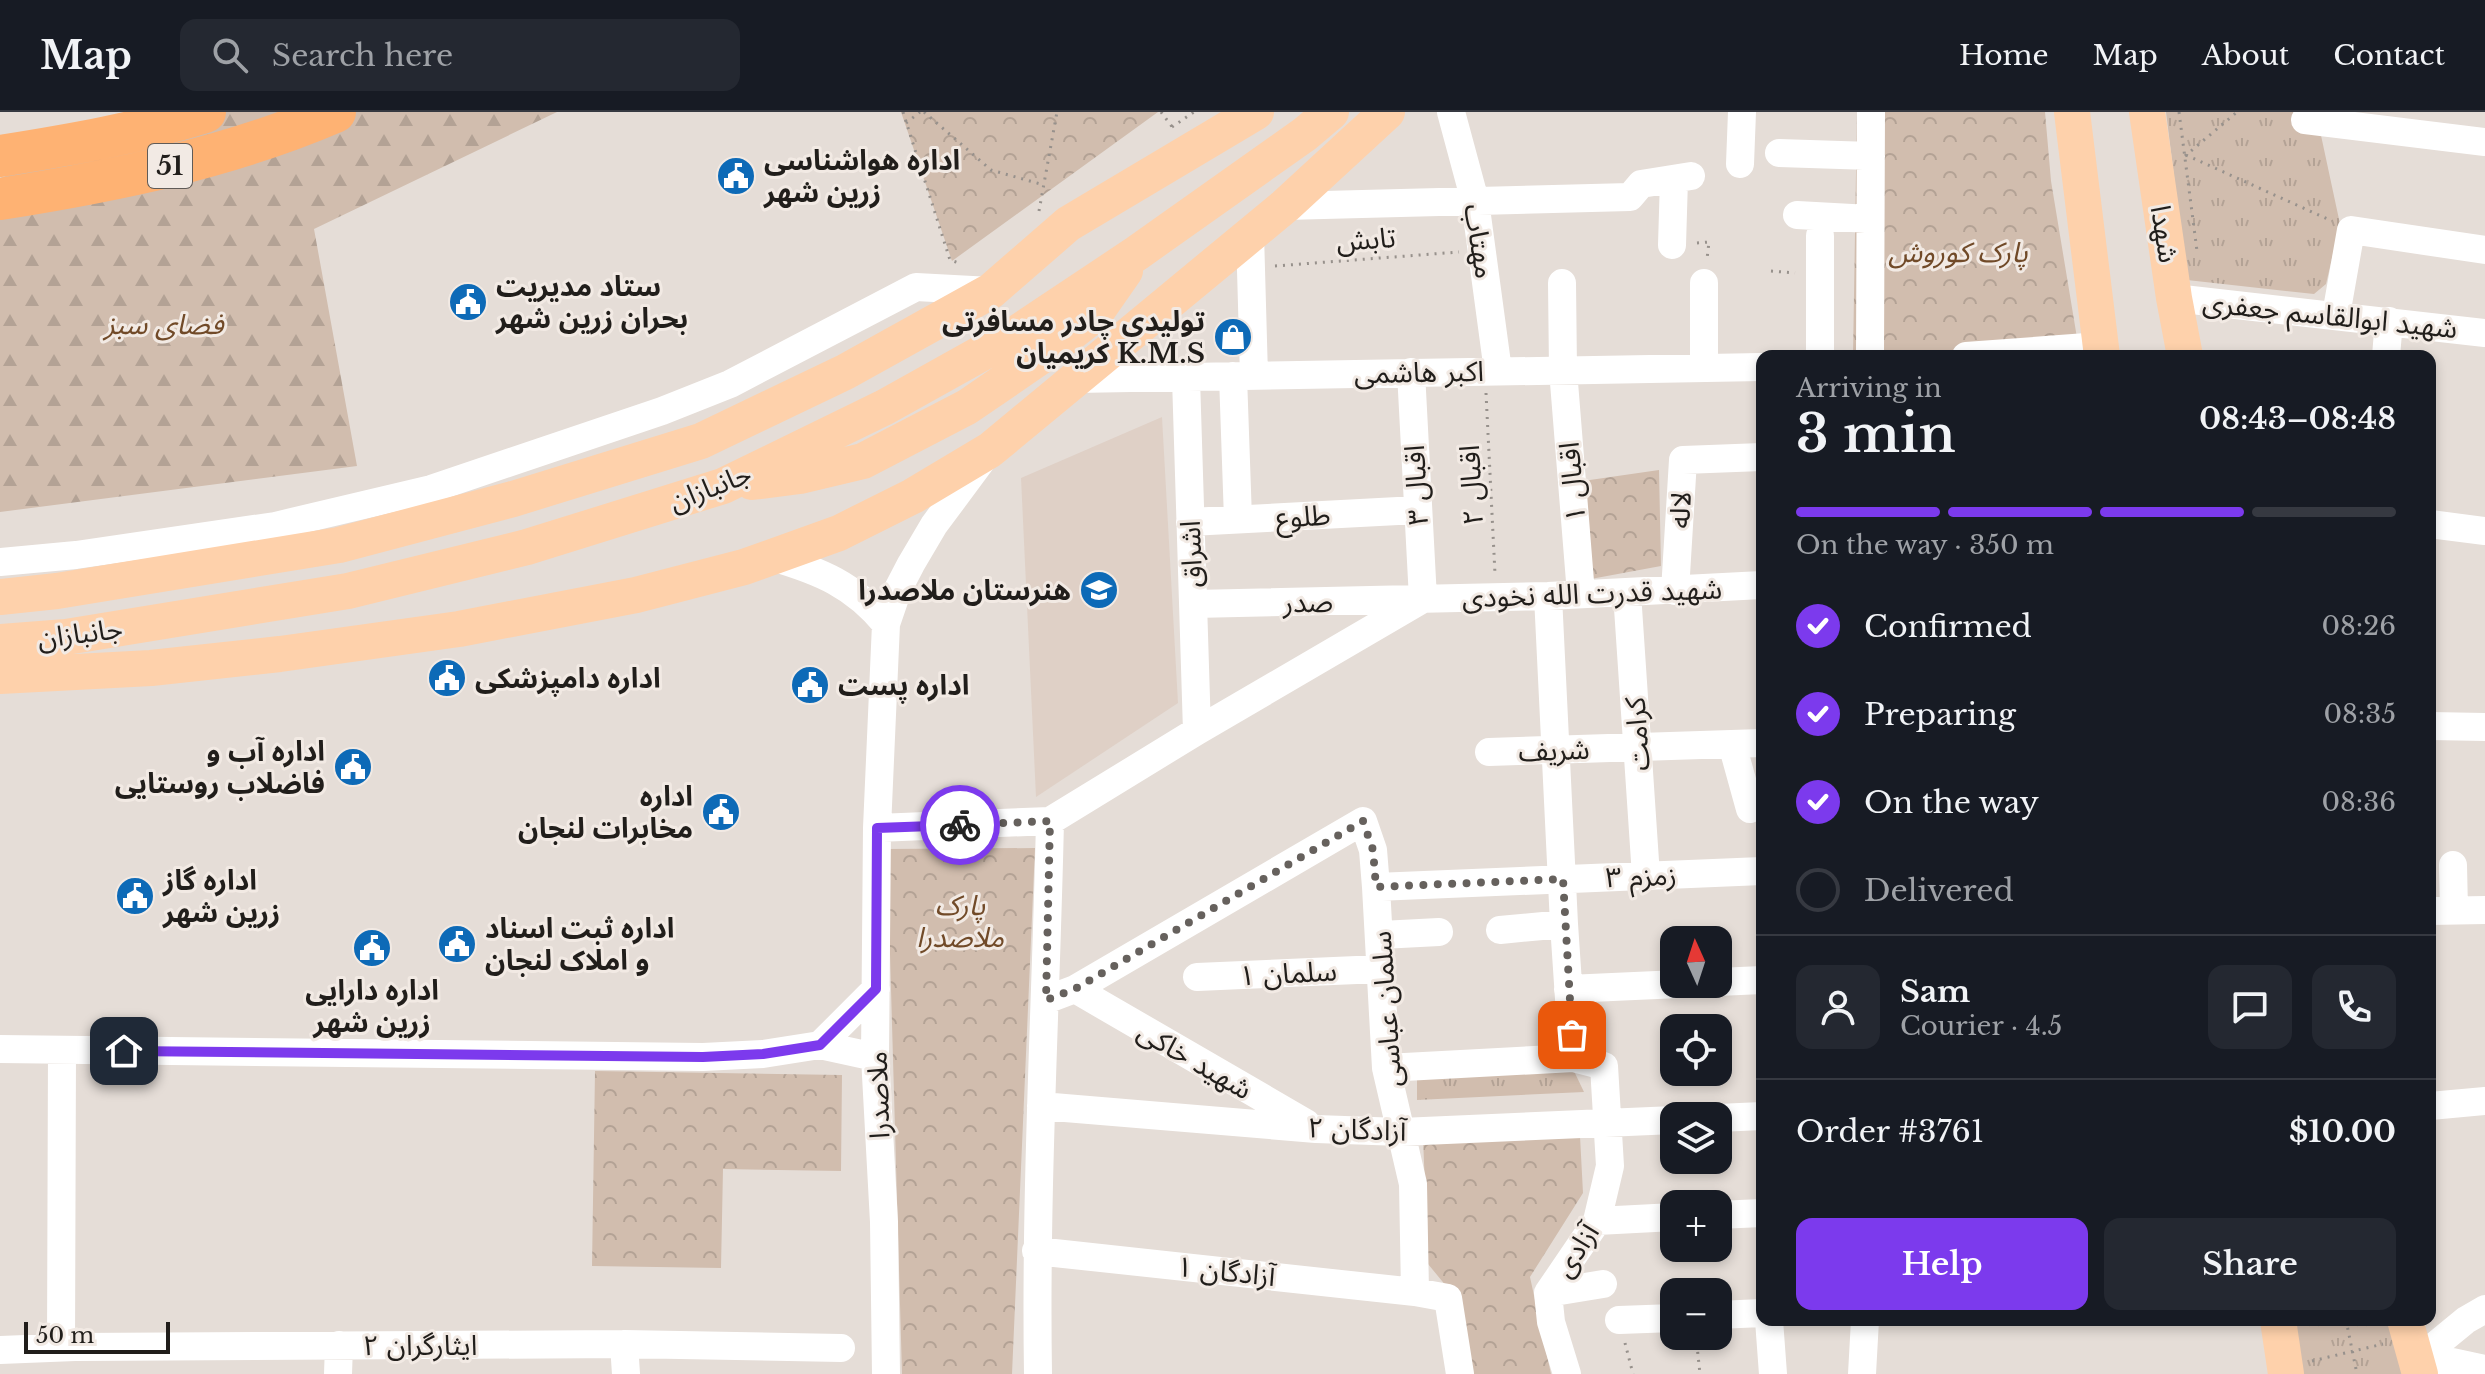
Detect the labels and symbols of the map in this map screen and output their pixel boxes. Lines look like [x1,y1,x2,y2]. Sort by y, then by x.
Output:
place label: اداره هواشناسی زرین شهر [763,143,960,210]
road number: 51 [148,144,192,188]
public building icon: اداره هواشناسی زرین شهر [715,155,757,197]
street label: مهتاب [1456,201,1503,281]
street label: شهدا [2143,203,2186,265]
street label: تابش [1335,220,1397,259]
park label: پارک کوروش [1888,235,2028,271]
place label: ستاد مدیریت بحران زرین شهر [495,269,688,336]
public building icon: ستاد مدیریت بحران زرین شهر [447,281,489,323]
street label: شهید ابوالقاسم جعفری [2200,285,2459,350]
place label: تولیدی چادر مسافرتی کریمیان K.M.S [942,304,1205,371]
park label: فضای سبز [103,307,225,342]
shop icon: تولیدی چادر مسافرتی کریمیان K.M.S [1212,316,1254,358]
street label: اکبر هاشمی [1354,354,1484,391]
street label: اقبال ۱ [1552,440,1593,524]
street label: اقبال ۳ [1397,444,1436,526]
street label: اقبال ۲ [1452,444,1491,526]
street label: جانبازان [664,456,756,519]
street label: لاله [1662,491,1699,530]
street label: طلوع [1275,498,1331,538]
street label: اشراق [1173,520,1210,588]
school or university icon: هنرستان ملاصدرا [1078,569,1120,611]
street label: شهید قدرت الله نخودی [1461,571,1723,616]
place label: هنرستان ملاصدرا [858,573,1071,608]
street label: صدر [1281,585,1334,620]
street label: جانبازان [36,611,125,656]
public building icon: اداره دامپزشکی [426,657,468,699]
place label: اداره دامپزشکی [475,661,661,697]
public building icon: اداره پست [789,664,831,706]
place label: اداره پست [838,668,969,704]
street label: کرامت [1617,695,1658,772]
street label: شریف [1518,732,1590,769]
place label: اداره آب و فاضلاب روستایی [115,734,325,801]
public building icon: اداره آب و فاضلاب روستایی [332,746,374,788]
place label: اداره مخابرات لنجان [518,779,693,846]
courier [920,785,1000,865]
public building icon: اداره مخابرات لنجان [700,791,742,833]
street label: زمزم ۳ [1605,858,1677,898]
place label: اداره گاز زرین شهر [162,863,280,930]
public building icon: اداره گاز زرین شهر [114,875,156,917]
park label: پارک ملاصدرا [916,888,1004,955]
place label: اداره ثبت اسناد و املاک لنجان [485,911,674,978]
public building icon: اداره ثبت اسناد و املاک لنجان [436,923,478,965]
north arrow [1660,926,1732,998]
public building icon: اداره دارایی زرین شهر [351,927,393,969]
street label: سلمان عباسی [1364,930,1409,1088]
street label: سلمان ۱ [1238,953,1338,994]
place label: اداره دارایی زرین شهر [305,973,439,1040]
pin [1538,1001,1606,1069]
street label: شهید خاکی [1131,1014,1258,1107]
pin [90,1017,158,1085]
street label: ملاصدرا [859,1050,898,1140]
street label: آزادگان ۲ [1307,1110,1409,1149]
street label: آزادی [1546,1215,1608,1284]
street label: آزادگان ۱ [1175,1249,1279,1294]
scale bar [24,1318,170,1354]
street label: ایثارگران ۲ [363,1328,477,1363]

